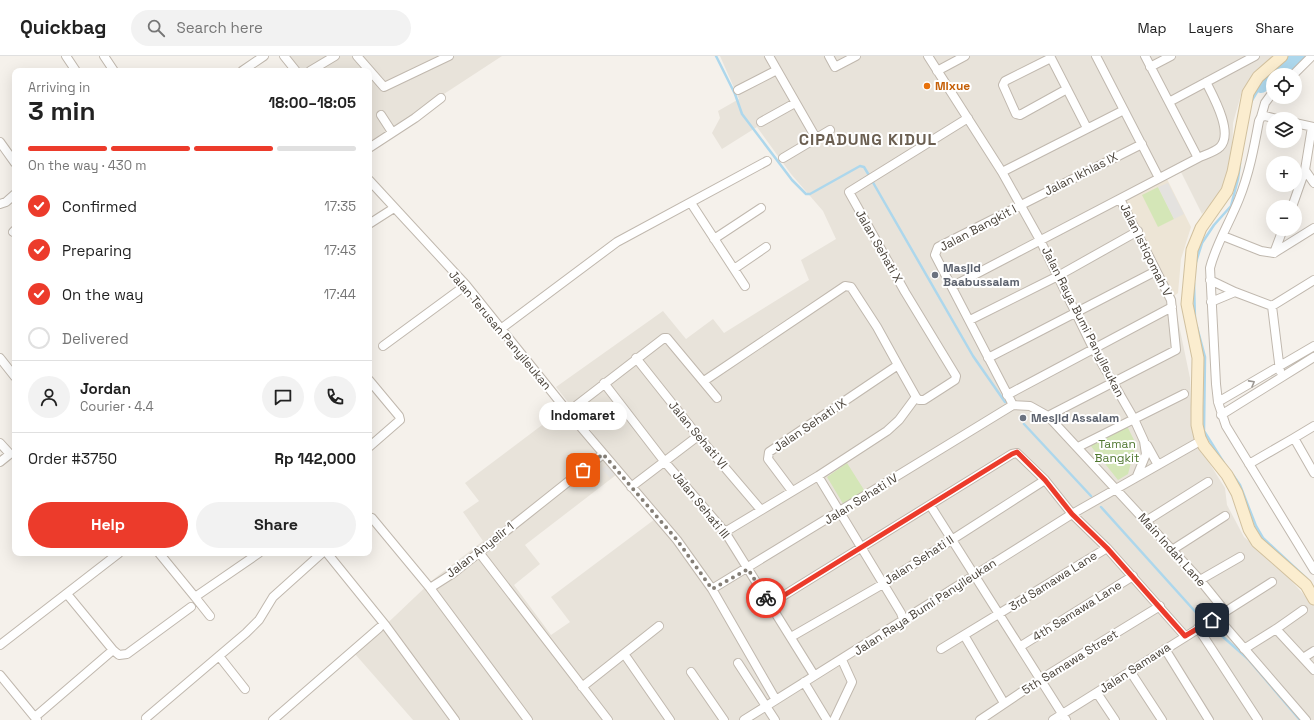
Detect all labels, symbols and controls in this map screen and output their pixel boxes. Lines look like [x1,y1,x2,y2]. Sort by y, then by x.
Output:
search box [131,10,411,46]
text: Quickbag [20,15,107,40]
icon: search [145,17,167,39]
text: Search here [177,18,263,37]
text: Map [1137,19,1167,37]
text: Layers [1189,19,1233,37]
text: Share [1255,19,1294,37]
map controls [1266,68,1302,236]
button: locate [1266,68,1302,104]
place label: Mixue [935,78,970,94]
text: Arriving in [28,79,90,96]
marker: Mixue [922,81,932,91]
text: 18:00–18:05 [269,93,356,112]
text: 3 min [28,94,96,128]
button: layers [1266,112,1302,148]
district label: CIPADUNG KIDUL [799,129,937,150]
street label: Jalan Ikhlas IX [1041,148,1121,199]
button: + [1266,156,1302,192]
text: On the way · 430 m [28,157,147,174]
icon: check [28,195,50,217]
text: Confirmed [62,197,137,216]
text: 17:35 [324,198,356,215]
button: − [1266,200,1302,236]
street label: Jalan Bangkit I [937,201,1019,255]
street label: Jalan Istiqomah V [1117,201,1176,300]
street label: Jalan Sehati X [852,207,906,286]
icon: check [28,239,50,261]
text: Preparing [62,241,132,260]
text: 17:43 [324,242,356,259]
street label: Jalan Raya Bumi Panyileukan [1038,244,1128,400]
place label: Masjid Baabussalam [943,260,1020,290]
street label: Jalan Terusan Panyileukan [445,267,555,393]
marker: Masjid Baabussalam [930,270,940,280]
icon: check [28,283,50,305]
text: On the way [62,285,143,304]
text: 17:44 [324,286,356,303]
text: Delivered [62,329,129,348]
button: person [28,376,70,418]
button: chat [262,376,304,418]
button: phone [314,376,356,418]
text: Jordan [80,379,131,398]
one-way arrow [1248,380,1255,388]
street label: Jalan Sehati IX [771,395,850,455]
text: Courier · 4.4 [80,398,154,415]
street label: Jalan Sehati VI [665,398,731,472]
callout: Indomaret [539,402,627,430]
text: Indomaret [551,407,615,424]
place label: Mesjid Assalam [1031,410,1119,426]
marker: Mesjid Assalam [1018,413,1028,423]
park label: Taman Bangkit [1095,436,1139,466]
text: Order #3750 [28,449,117,468]
text: Rp 142,000 [275,449,356,468]
pin [566,453,600,487]
icon: bag [572,459,594,481]
street label: Jalan Sehati III [669,468,733,542]
street label: Jalan Sehati IV [821,470,901,528]
button: Help [28,502,188,548]
button: Share [196,502,356,548]
street label: Main Indah Lane [1135,510,1209,590]
street label: Jalan Anyelir 1 [443,519,517,581]
street label: Jalan Sehati II [881,532,957,588]
street label: 3rd Samawa Lane [1006,547,1100,615]
street label: Jalan Raya Bumi Panyileukan [851,555,999,659]
street label: 4th Samawa Lane [1029,577,1125,645]
courier [746,578,786,618]
icon: bike [755,587,777,609]
pin [1195,603,1229,637]
icon: home [1201,609,1223,631]
street label: 5th Samawa Street [1019,626,1121,698]
street label: Jalan Samawa [1096,639,1174,697]

